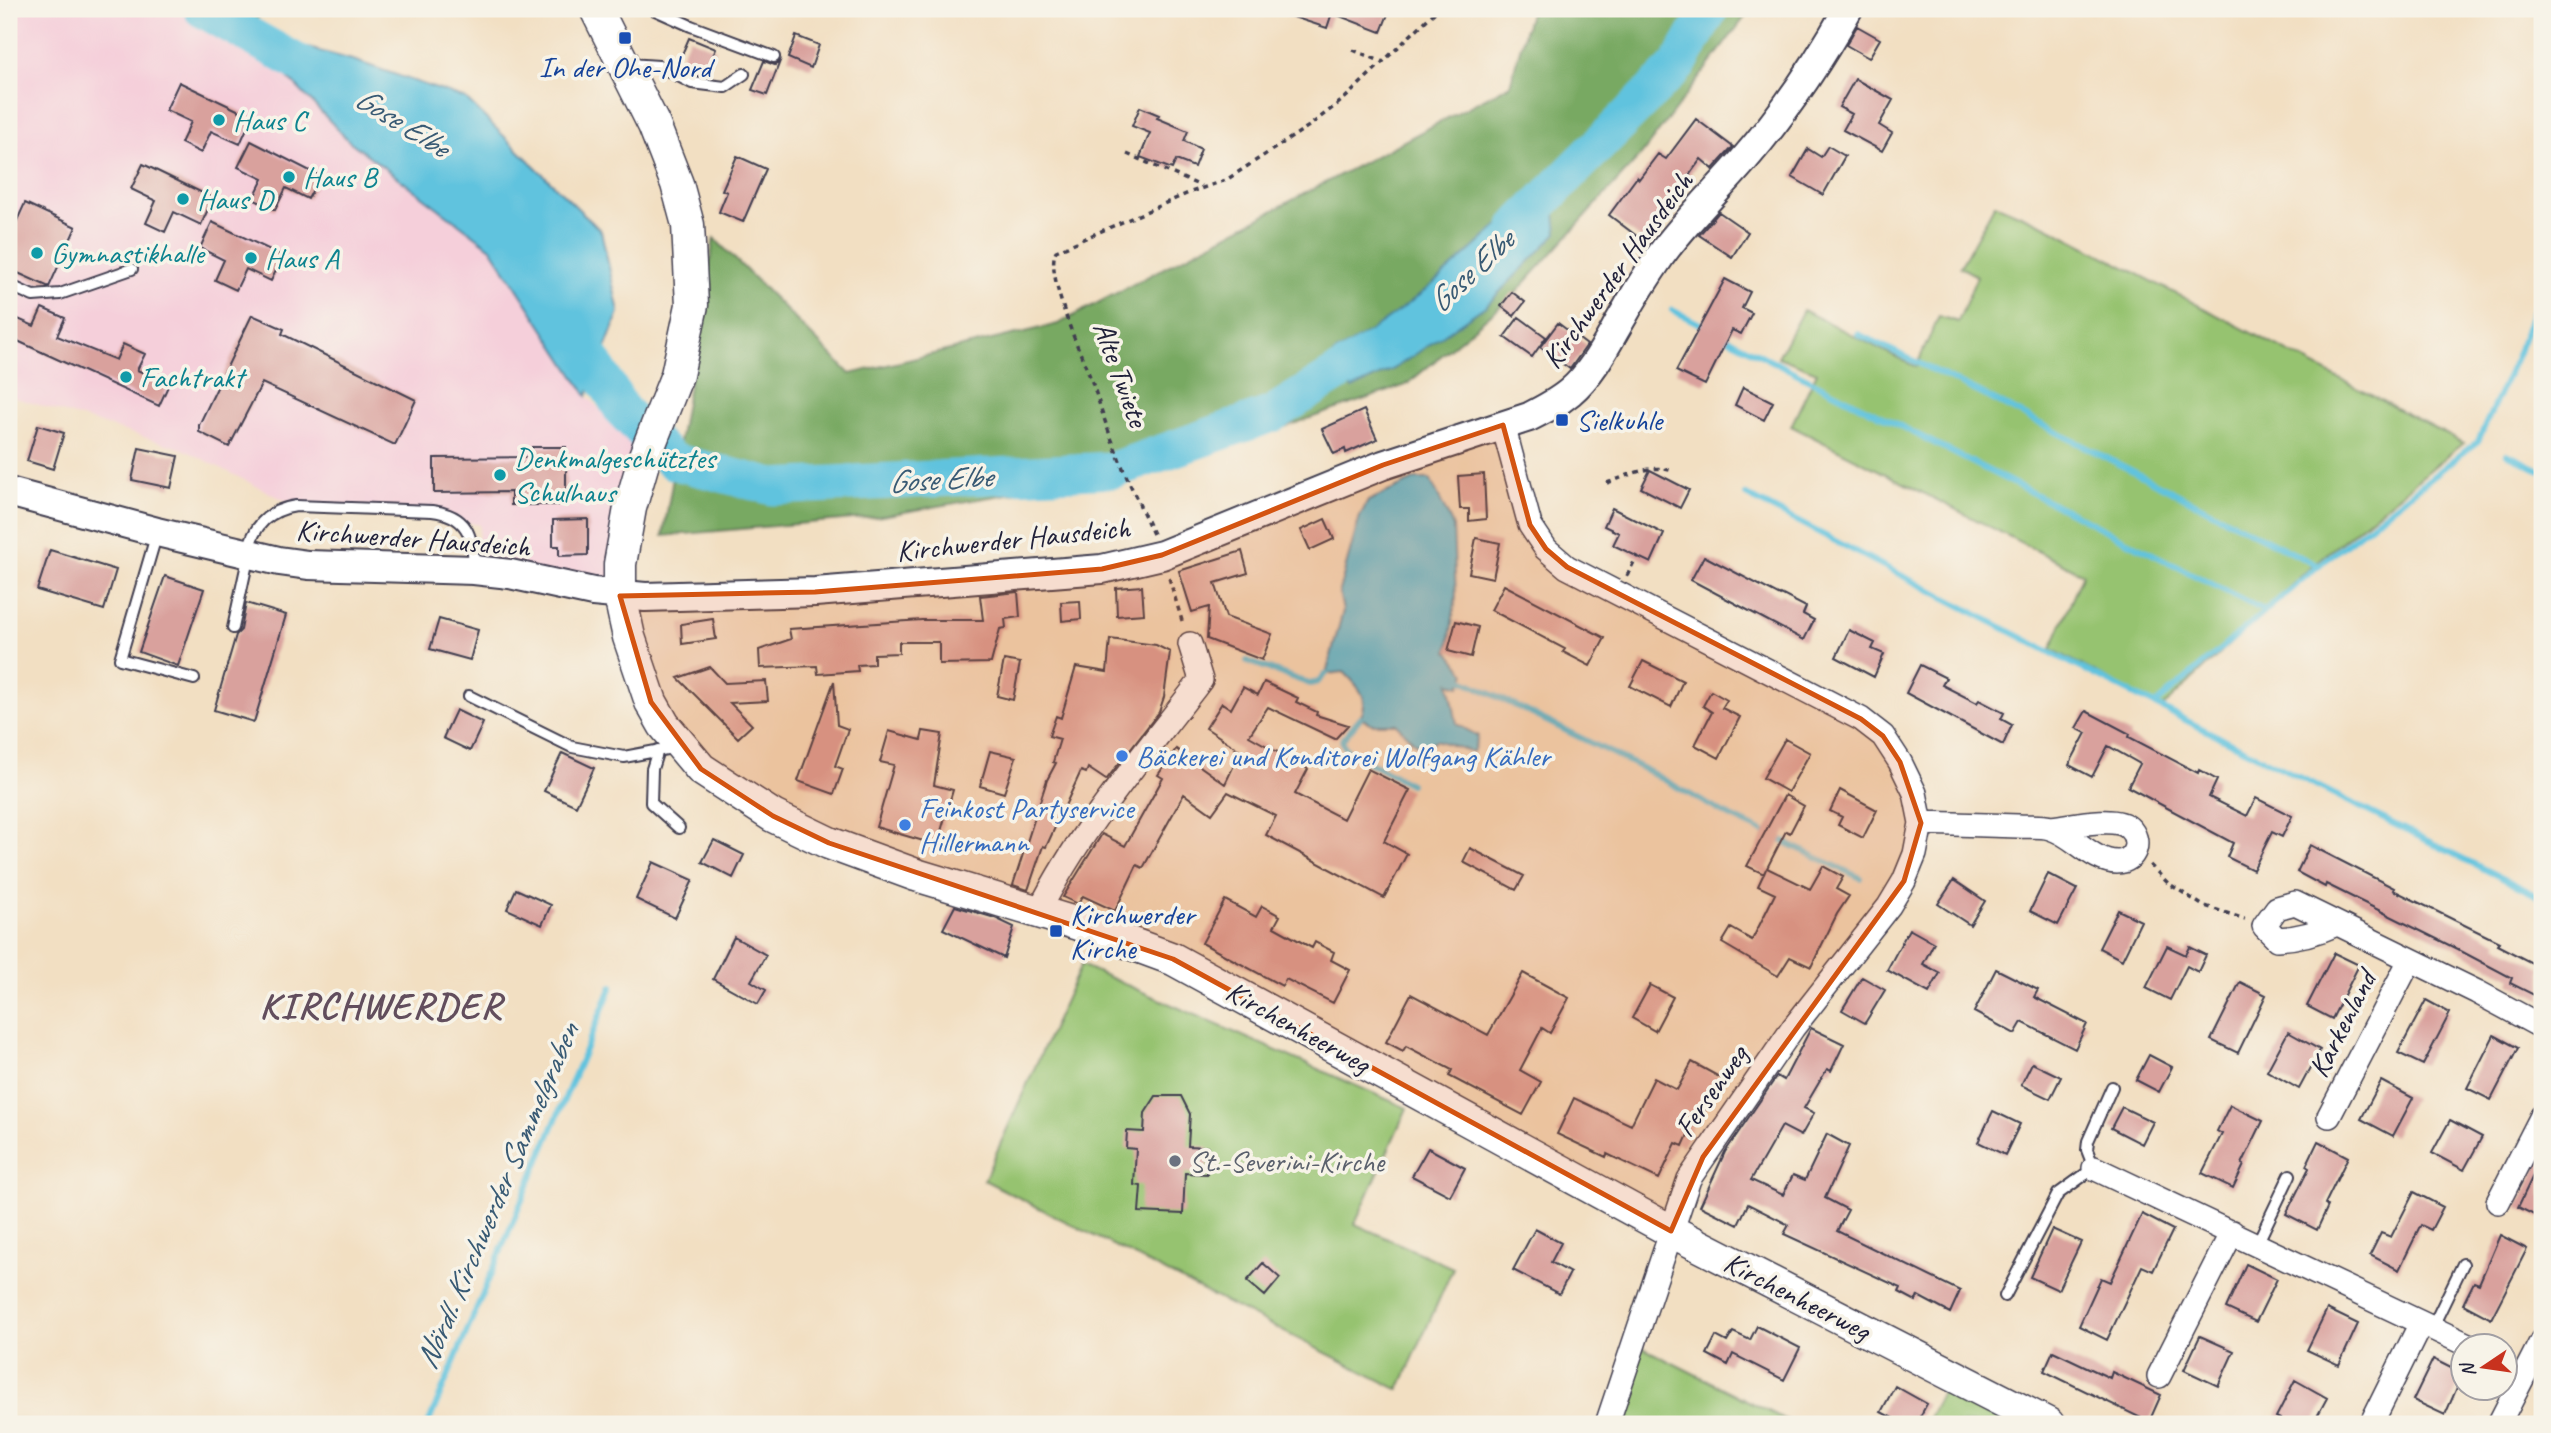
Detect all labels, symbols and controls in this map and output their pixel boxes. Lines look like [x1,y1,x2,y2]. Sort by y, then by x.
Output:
marker: In der Ohe-Nord [617,30,633,46]
place label: In der Ohe-Nord [539,48,715,86]
water label: Gose Elbe [348,77,460,169]
place label: Haus C [233,101,310,139]
marker: Haus C [211,112,227,128]
place label: Haus B [303,158,380,196]
street label: Kirchwerder Hausdeich [1533,163,1702,376]
marker: Haus B [281,169,297,185]
place label: Haus D [197,180,276,218]
marker: Haus D [175,191,191,207]
water label: Gose Elbe [1420,218,1526,321]
place label: Gymnastikhalle [51,234,206,272]
place label: Haus A [265,239,341,277]
marker: Gymnastikhalle [29,245,45,261]
marker: Haus A [243,250,259,266]
street label: Alte Twiete [1084,316,1158,434]
place label: Fachtrakt [140,358,248,396]
marker: Fachtrakt [118,369,134,385]
place label: Sielkuhle [1576,401,1664,439]
marker: Sielkuhle [1554,412,1570,428]
place label: Denkmalgeschütztes Schulhaus [514,439,718,511]
water label: Gose Elbe [888,456,997,502]
marker: Denkmalgeschütztes Schulhaus [492,467,508,483]
street label: Kirchwerder Hausdeich [895,508,1133,570]
street label: Kirchwerder Hausdeich [295,511,533,565]
place label: Bäckerei und Konditorei Wolfgang Kähler [1136,737,1552,775]
marker: Bäckerei und Konditorei Wolfgang Kähler [1114,748,1130,764]
place label: Feinkost Partyservice Hillermann [919,789,1136,861]
marker: Feinkost Partyservice Hillermann [897,817,913,833]
place label: Kirchwerder Kirche [1070,895,1197,967]
marker: Kirchwerder Kirche [1048,923,1064,939]
street label: Karkenland [2299,961,2387,1084]
street label: Kirchenheerweg [1219,972,1379,1083]
district label: KIRCHWERDER [259,982,505,1029]
water label: Nördl. Kirchwerder Sammelgraben [406,1015,589,1375]
street label: Fersenweg [1666,1036,1757,1144]
place label: St.-Severini-Kirche [1189,1142,1386,1180]
marker: St.-Severini-Kirche [1167,1153,1183,1169]
street label: Kirchenheerweg [1718,1243,1878,1350]
north arrow [2450,1332,2520,1402]
text: N [2455,1359,2481,1379]

